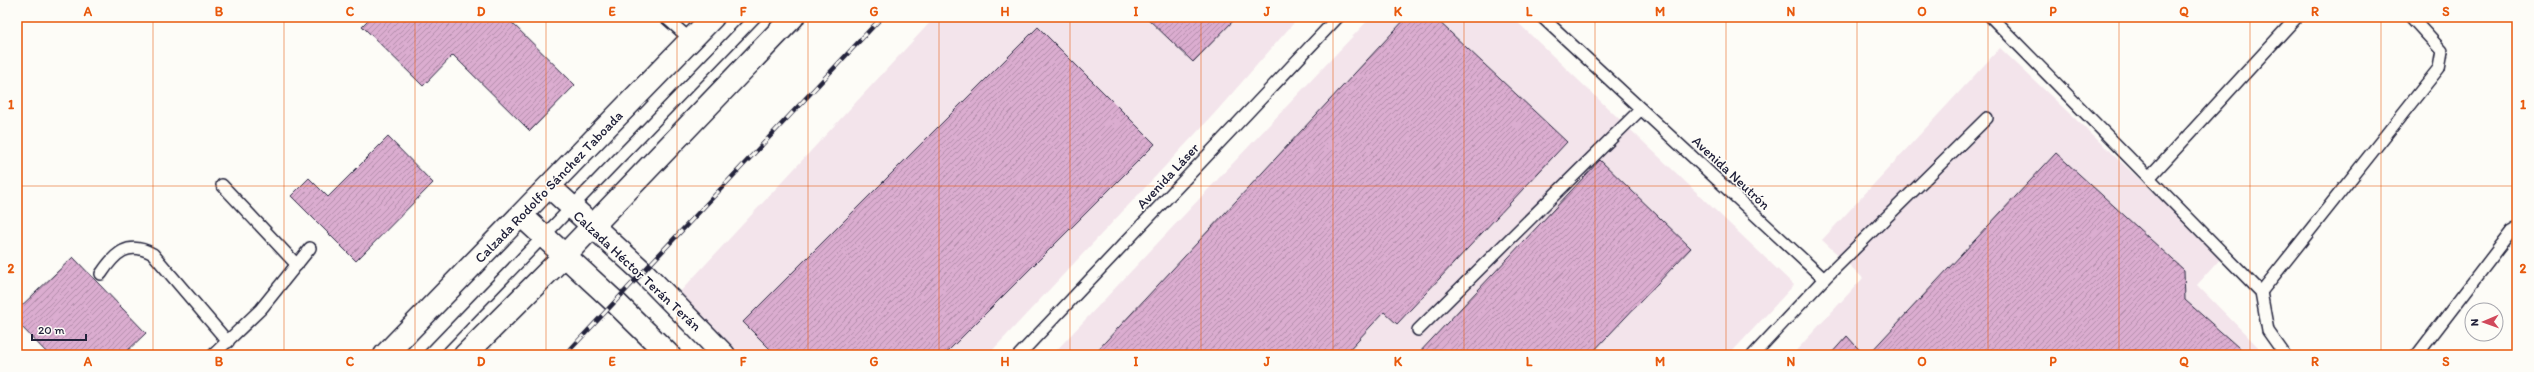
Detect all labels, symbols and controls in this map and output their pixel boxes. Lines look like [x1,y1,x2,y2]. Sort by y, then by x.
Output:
text: A [83,4,93,19]
text: B [215,4,224,19]
text: C [346,4,355,19]
text: D [477,4,486,19]
text: E [608,4,616,19]
text: F [740,4,747,19]
text: G [870,4,879,19]
text: H [1001,4,1010,19]
text: I [1134,4,1139,19]
text: J [1263,4,1271,19]
text: K [1394,4,1403,19]
text: L [1526,4,1533,19]
text: M [1655,4,1665,19]
text: N [1787,4,1796,19]
text: O [1917,4,1927,19]
text: P [2049,4,2057,19]
text: Q [2179,4,2189,19]
text: R [2311,4,2319,19]
text: S [2442,4,2450,19]
text: 1 [8,97,14,112]
text: 1 [2520,97,2526,112]
street label: Calzada Rodolfo Sánchez Taboada [471,107,627,267]
street label: Avenida Neutrón [1688,133,1774,214]
street label: Avenida Láser [1133,139,1203,212]
street label: Calzada Héctor Terán Terán [569,207,705,335]
text: 2 [8,261,15,276]
text: 2 [2520,261,2527,276]
north arrow [2464,302,2504,342]
scale bar [32,316,86,342]
text: N [2468,318,2481,326]
text: 20 m [38,323,65,337]
text: A [83,354,93,369]
text: B [215,354,224,369]
text: C [346,354,355,369]
text: D [477,354,486,369]
text: E [608,354,616,369]
text: F [740,354,747,369]
text: G [870,354,879,369]
text: H [1001,354,1010,369]
text: I [1134,354,1139,369]
text: J [1263,354,1271,369]
text: K [1394,354,1403,369]
text: L [1526,354,1533,369]
text: M [1655,354,1665,369]
text: N [1787,354,1796,369]
text: O [1917,354,1927,369]
text: P [2049,354,2057,369]
text: Q [2179,354,2189,369]
text: R [2311,354,2319,369]
text: S [2442,354,2450,369]

